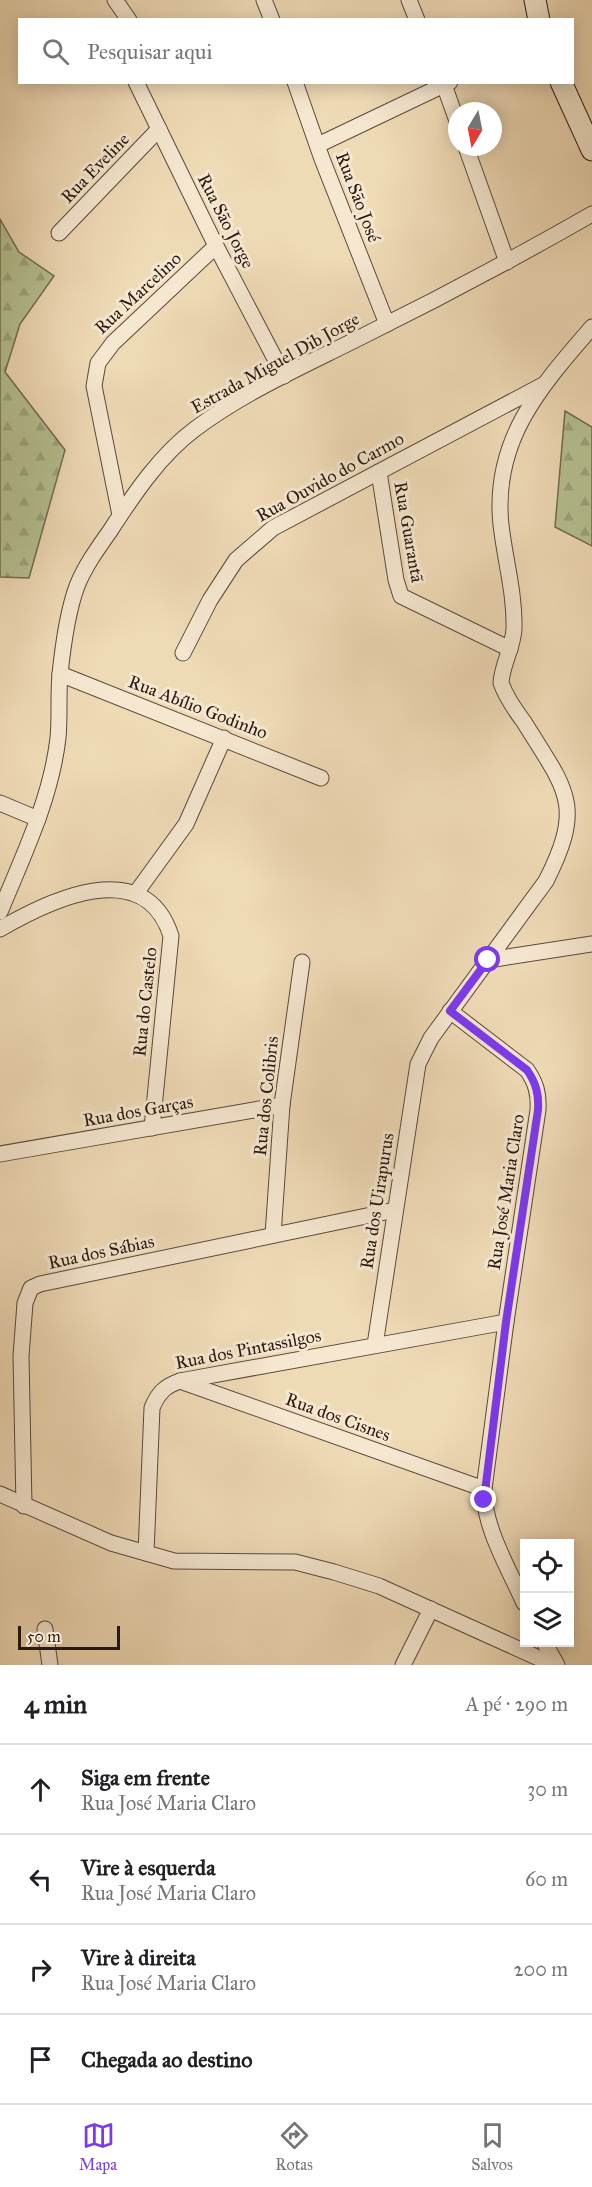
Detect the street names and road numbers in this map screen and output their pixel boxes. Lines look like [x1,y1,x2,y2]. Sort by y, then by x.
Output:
street label: Rua Eveline [56,128,134,208]
street label: Rua São José [330,149,385,246]
street label: Rua São Jorge [192,170,259,272]
street label: Rua Marcelino [90,247,186,339]
street label: Estrada Miguel Dib Jorge [187,308,363,419]
street label: Rua Ouvido do Carmo [252,427,408,527]
street label: Rua Guarantã [389,480,429,584]
street label: Rua Abílio Godinho [125,670,271,744]
street label: Rua do Castelo [128,946,162,1058]
street label: Rua dos Colibris [249,1035,283,1157]
street label: Rua dos Garças [81,1090,195,1132]
street label: Rua José Maria Claro [483,1112,530,1272]
street label: Rua dos Uirapurus [355,1131,399,1271]
street label: Rua dos Sábias [46,1230,156,1274]
street label: Rua dos Pintassilgos [173,1324,323,1375]
street label: Rua dos Cisnes [283,1388,393,1446]

